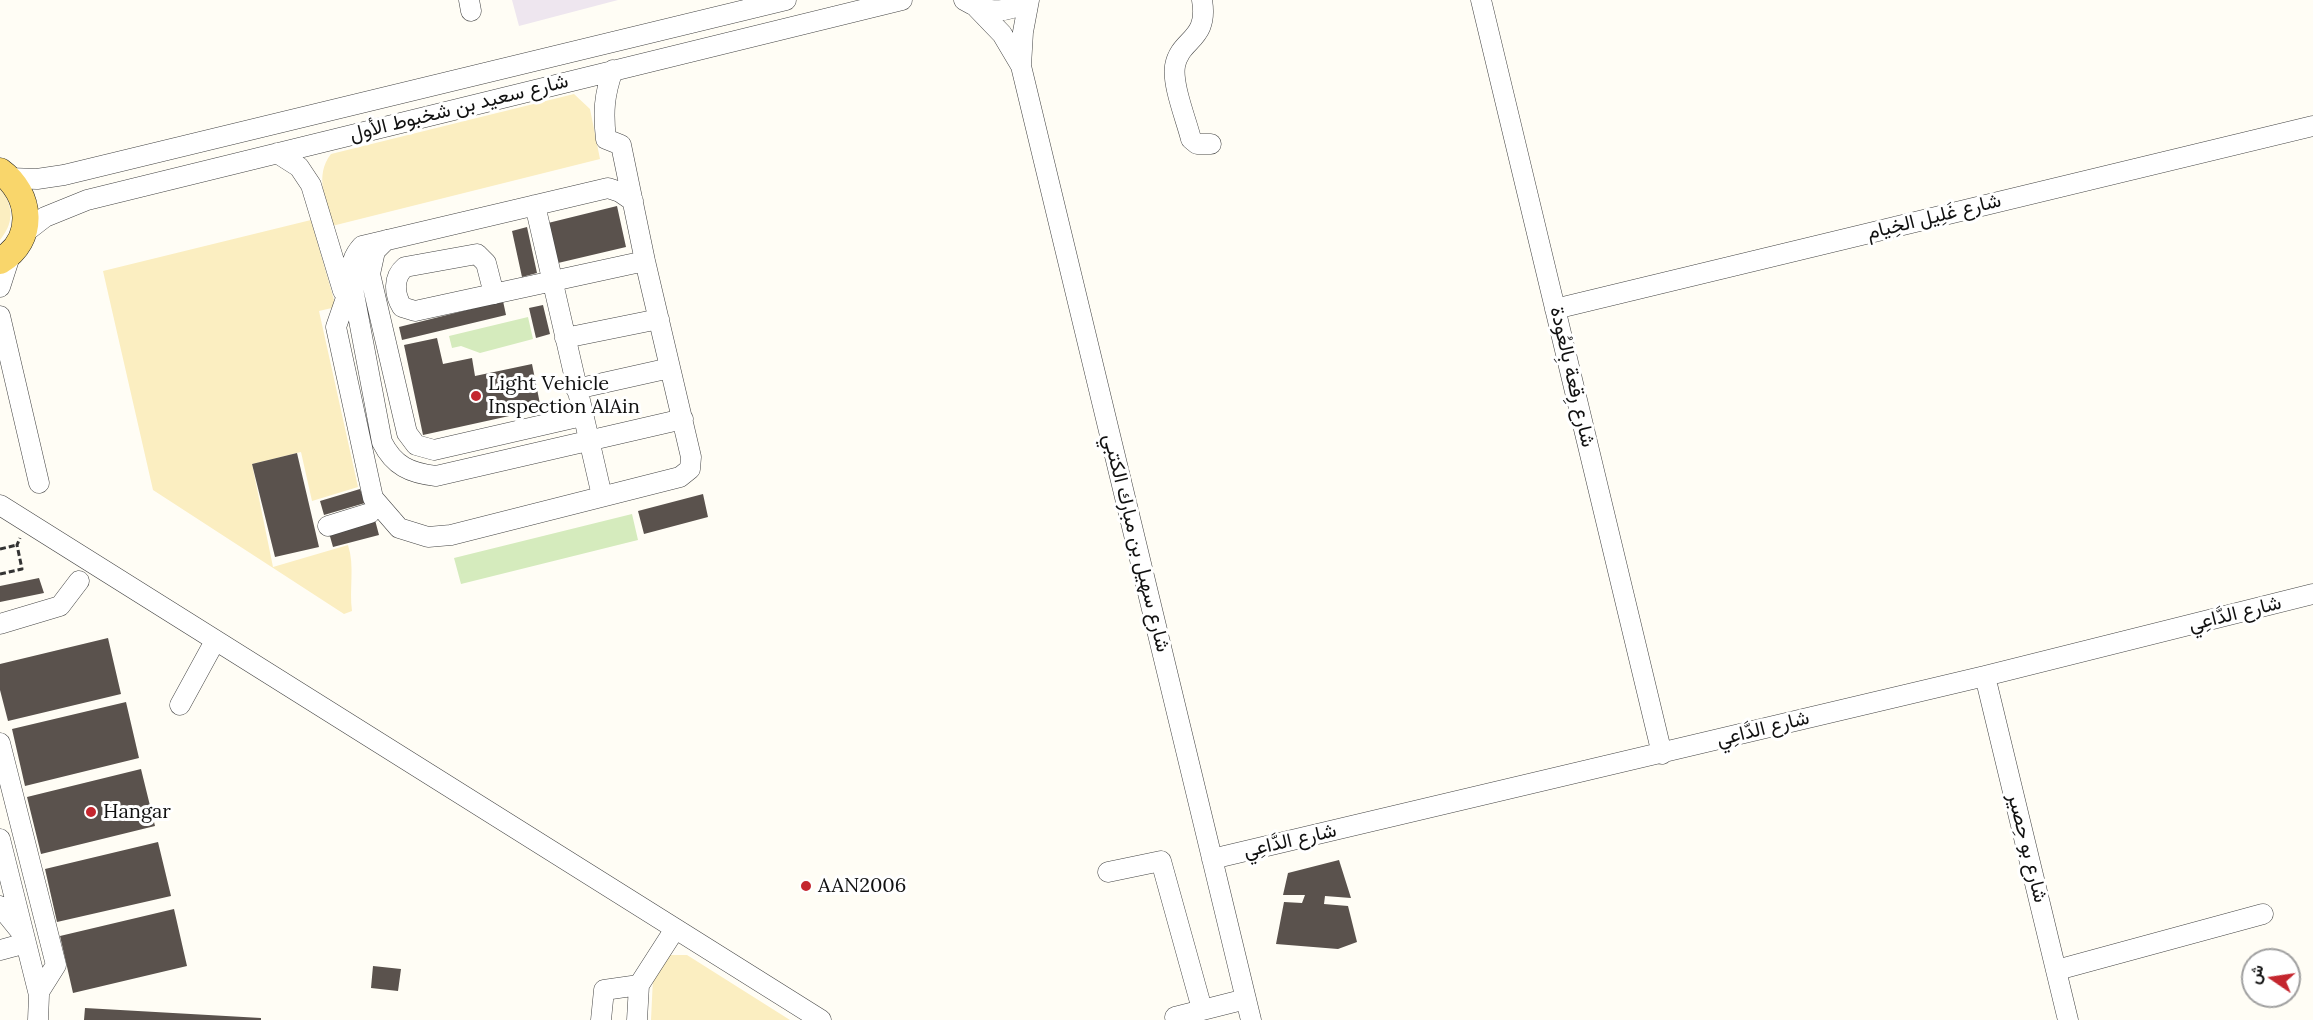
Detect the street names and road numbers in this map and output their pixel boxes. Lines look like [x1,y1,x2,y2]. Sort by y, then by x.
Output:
street label: شارع سعيد بن شخبوط الأول [347,69,571,147]
street label: شارع غَلِيل الخِيام [1864,189,2004,245]
street label: شارع رِقعة بِالعُودة [1544,304,1600,450]
street label: شارع سهيل بن مبارك الكتبي [1097,431,1175,655]
street label: شارع الدَّاعِي [2186,591,2284,637]
street label: شارع الدَّاعِي [1714,706,1812,752]
street label: شارع بو حِصير [2002,791,2052,905]
street label: شارع الدَّاعِي [1241,819,1339,863]

